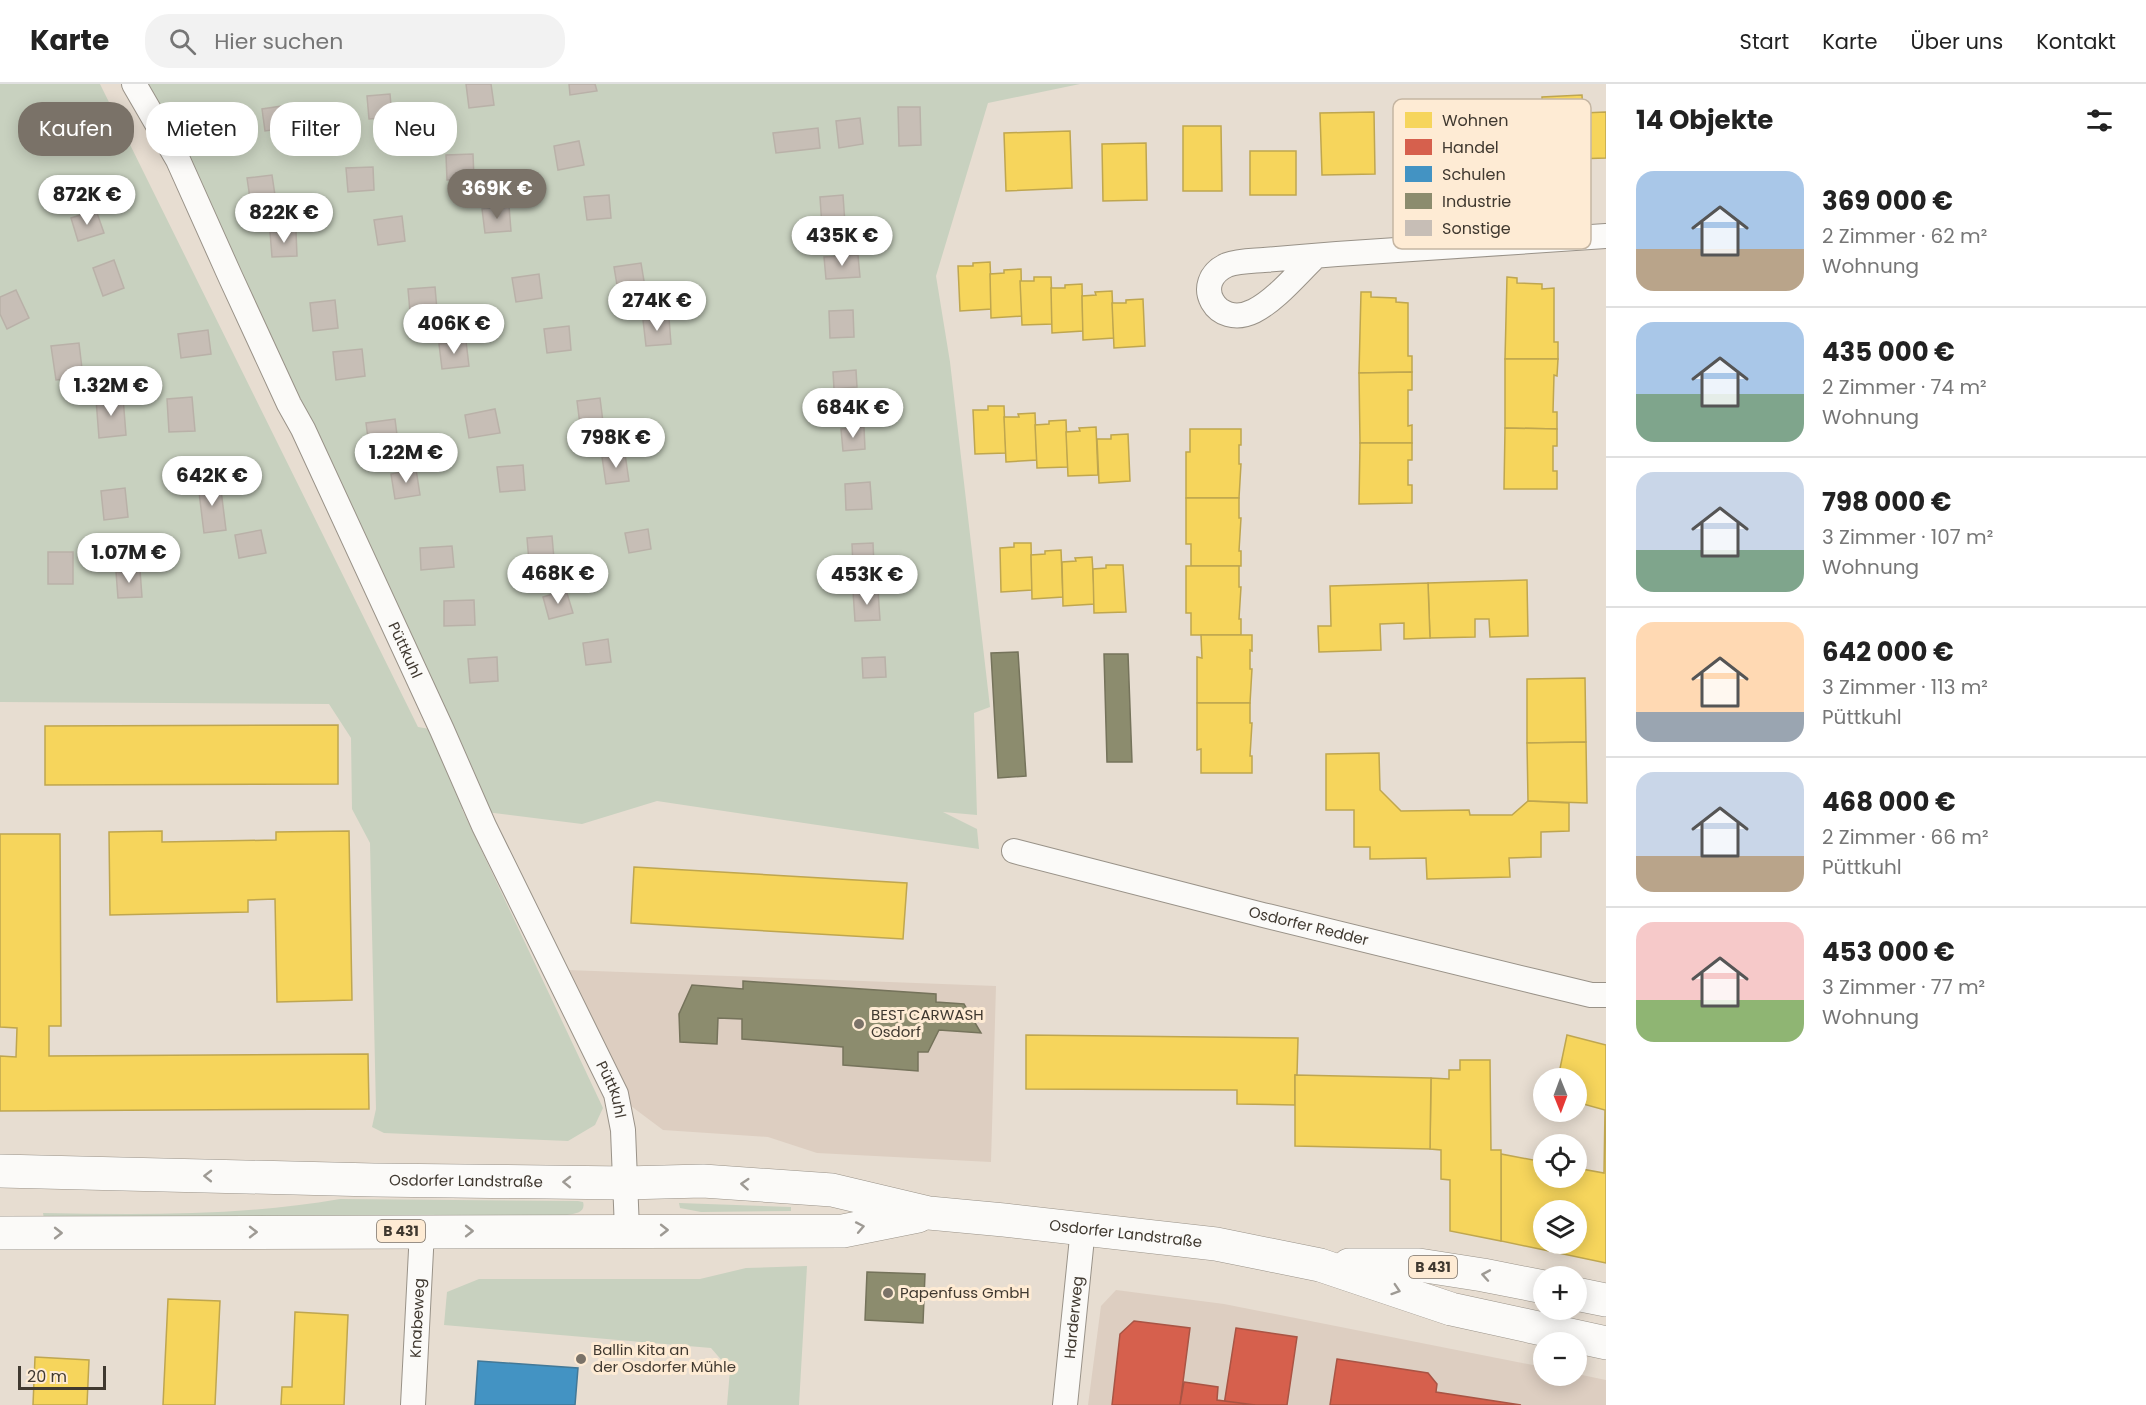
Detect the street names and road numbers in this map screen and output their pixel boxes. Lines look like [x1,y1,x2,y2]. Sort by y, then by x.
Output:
street label: Püttkuhl [383,618,428,681]
street label: Osdorfer Redder [1247,901,1371,950]
street label: Püttkuhl [591,1057,631,1120]
street label: Osdorfer Landstraße [389,1169,543,1192]
street label: Osdorfer Landstraße [1048,1214,1203,1252]
road number: B 431 [377,1220,425,1242]
road number: B 431 [1409,1256,1457,1278]
street label: Harderweg [1059,1275,1088,1360]
street label: Knabeweg [404,1278,430,1359]

